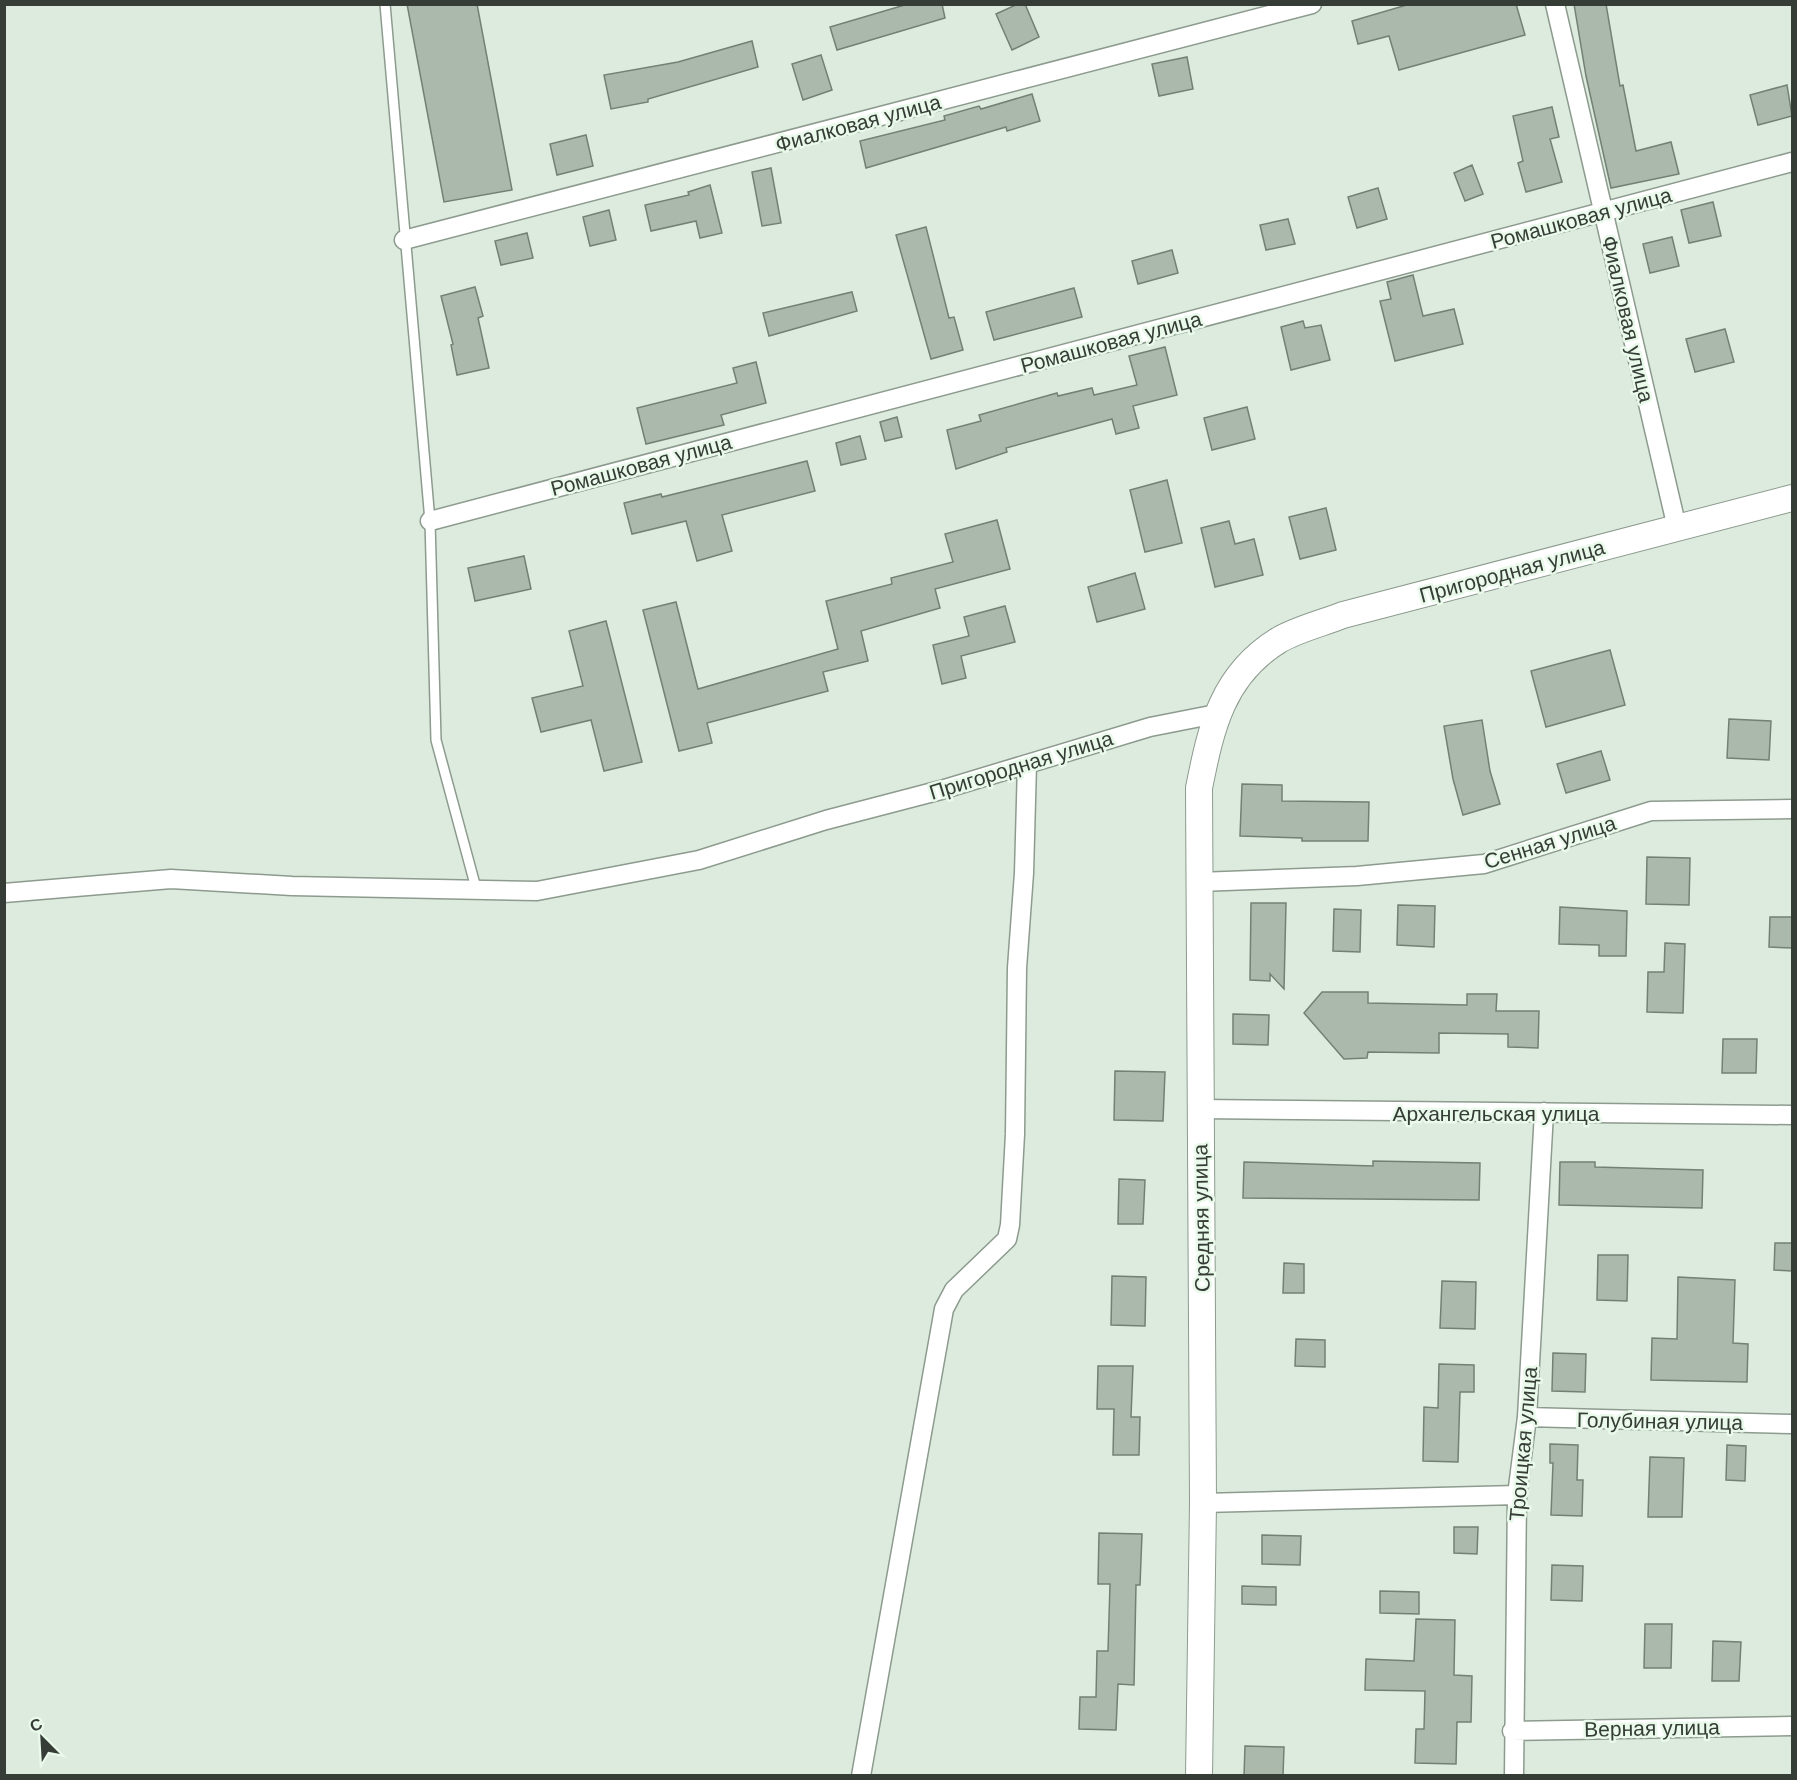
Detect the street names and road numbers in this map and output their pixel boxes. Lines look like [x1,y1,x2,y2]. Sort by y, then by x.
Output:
street label: Фиалковая улица [773,90,944,156]
street label: Ромашковая улица [1488,183,1674,253]
street label: Фиалковая улица [1598,233,1658,405]
street label: Ромашковая улица [1018,307,1204,377]
street label: Ромашковая улица [548,430,734,500]
street label: Пригородная улица [1417,535,1607,607]
street label: Пригородная улица [926,726,1116,804]
street label: Сенная улица [1481,811,1619,873]
street label: Архангельская улица [1392,1102,1600,1125]
street label: Средняя улица [1188,1143,1214,1292]
street label: Троицкая улица [1505,1365,1541,1522]
street label: Голубиная улица [1577,1408,1744,1434]
street label: Верная улица [1584,1715,1720,1741]

